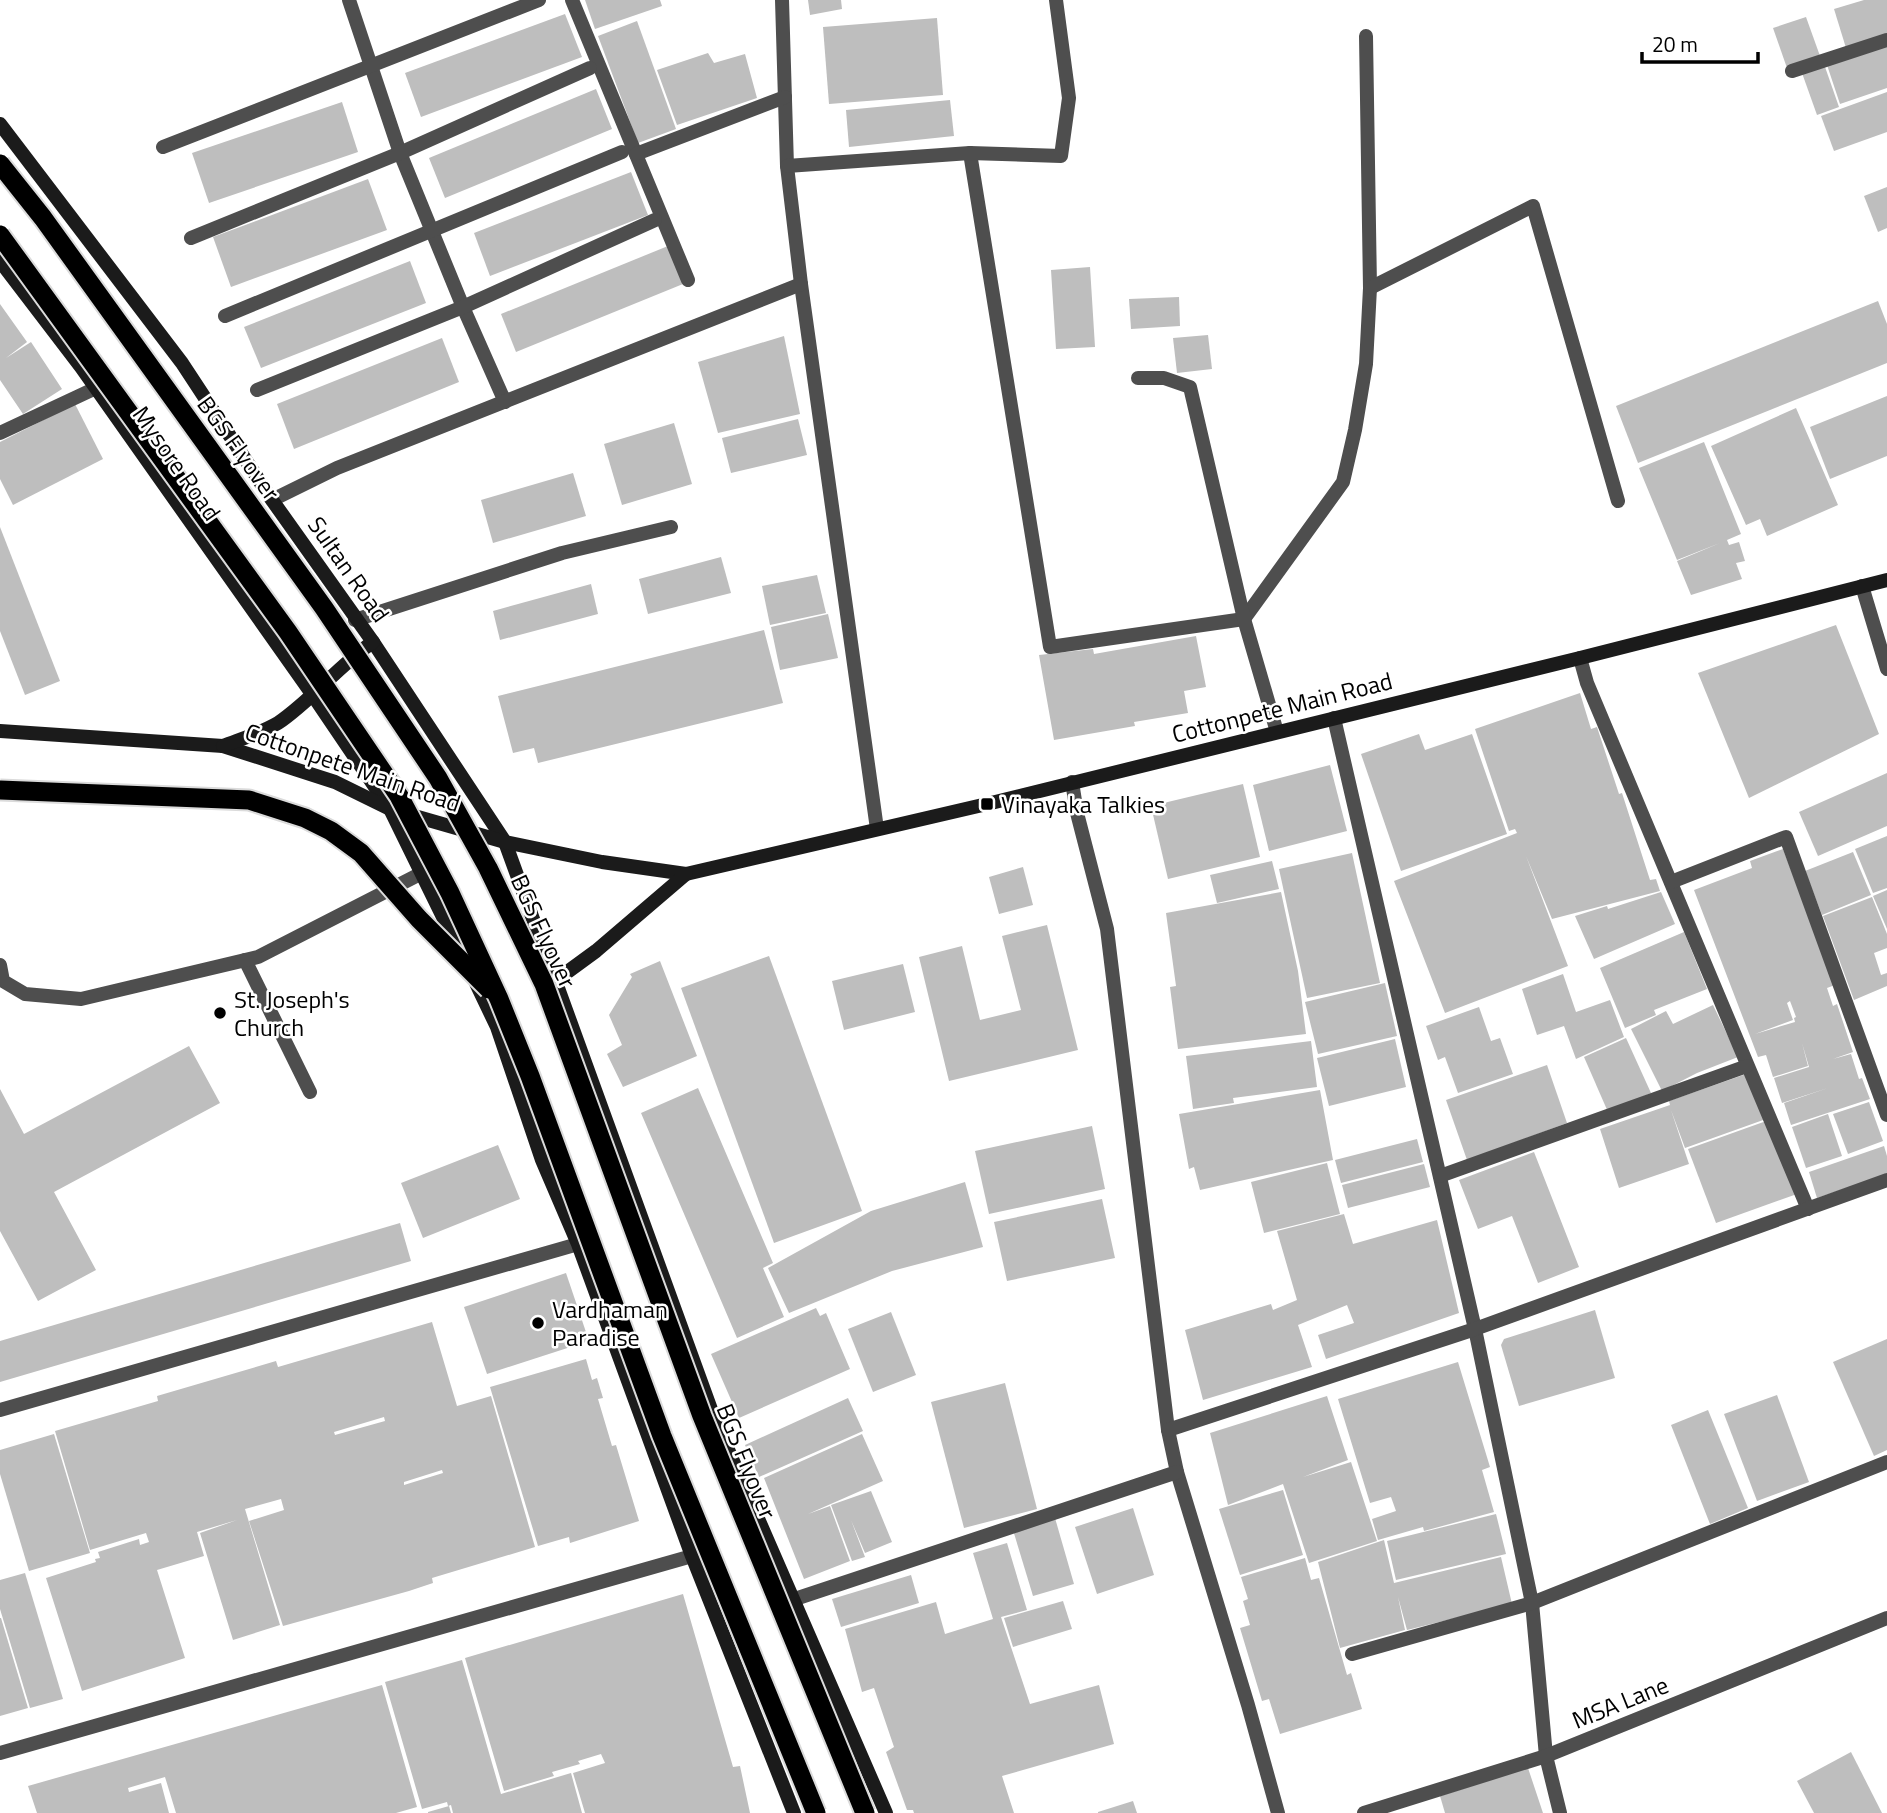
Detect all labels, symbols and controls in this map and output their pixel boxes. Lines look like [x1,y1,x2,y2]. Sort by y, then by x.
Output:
scale bar [1642,21,1758,65]
text: 20 m [1652,28,1698,60]
street label: BGS Flyover [189,388,289,508]
street label: Mysore Road [124,398,230,528]
street label: Sultan Road [299,509,399,629]
street label: Cottonpete Main Road [1168,662,1396,752]
street label: Cottonpete Main Road [240,713,466,821]
place label: Vinayaka Talkies [1001,786,1165,822]
marker: Vinayaka Talkies [979,796,995,812]
street label: BGS Flyover [502,868,586,994]
place label: St. Joseph's Church [234,981,350,1045]
marker: St. Joseph's Church [212,1005,228,1021]
place label: Vardhaman Paradise [552,1291,668,1355]
marker: Vardhaman Paradise [530,1315,546,1331]
street label: BGS Flyover [708,1398,786,1524]
street label: MSA Lane [1566,1666,1674,1738]

